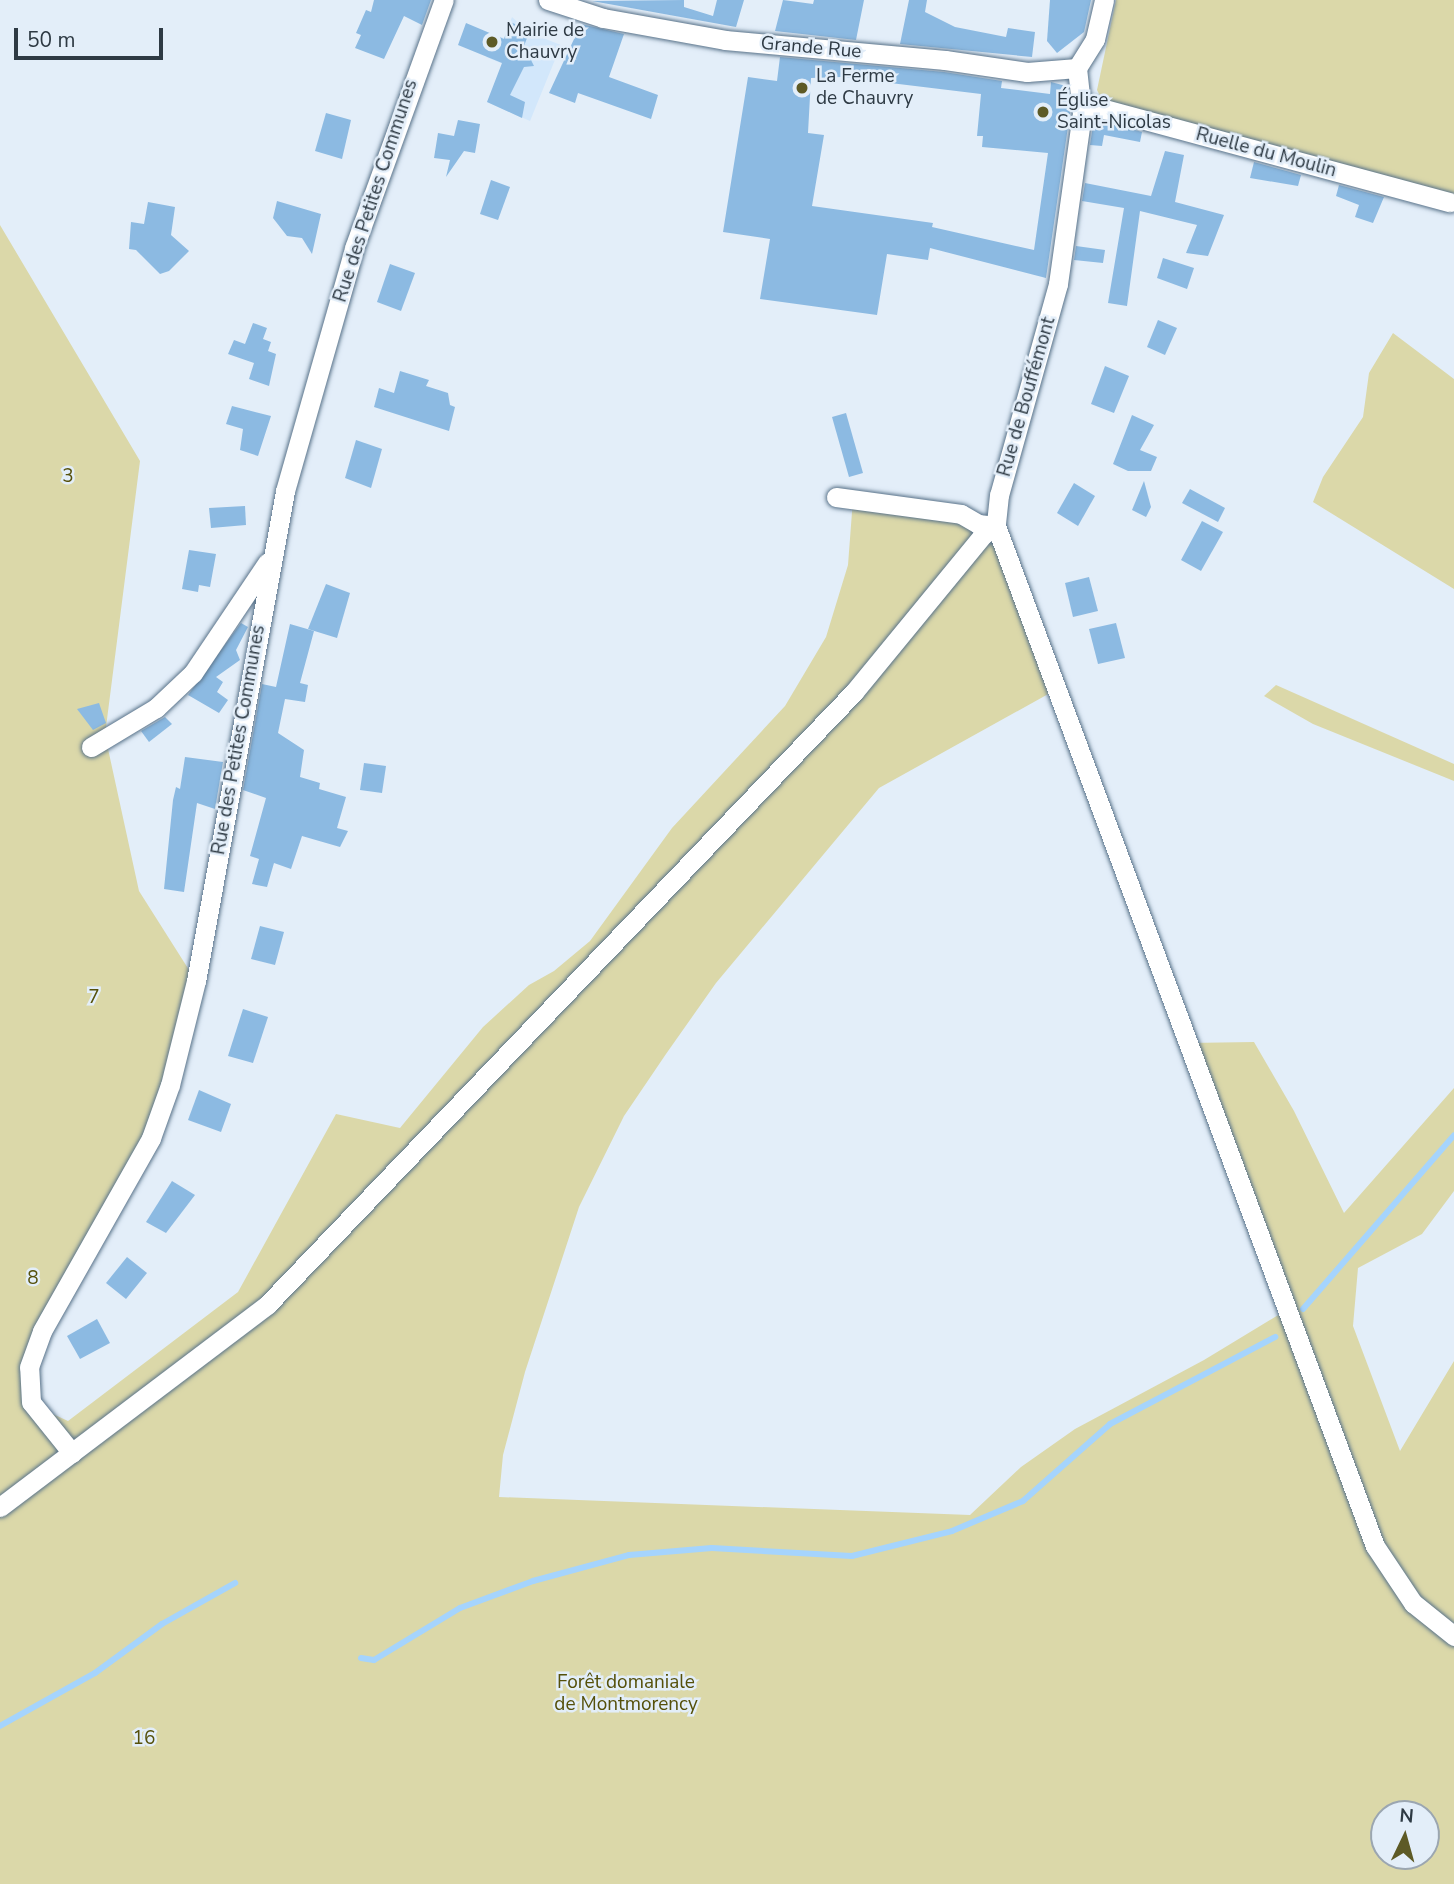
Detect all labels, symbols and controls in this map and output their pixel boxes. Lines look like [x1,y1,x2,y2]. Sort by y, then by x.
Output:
scale bar [18,14,166,58]
place label: Mairie de Chauvry [506,20,584,64]
text: 50 m [27,26,76,54]
street label: Grande Rue [760,32,862,64]
marker: Mairie de Chauvry [484,34,500,50]
place label: La Ferme de Chauvry [816,66,913,110]
street label: Rue des Petites Communes [329,77,423,305]
marker: La Ferme de Chauvry [794,80,810,96]
place label: Église Saint-Nicolas [1057,90,1171,134]
marker: Église Saint-Nicolas [1035,104,1051,120]
street label: Ruelle du Moulin [1193,123,1339,183]
street label: Rue de Bouffémont [993,315,1061,479]
park label: 3 [62,466,74,488]
street label: Rue des Petites Communes [208,623,270,857]
park label: 7 [88,987,100,1009]
park label: 8 [27,1268,39,1290]
park label: Forêt domaniale de Montmorency [554,1672,698,1716]
park label: 16 [133,1728,155,1750]
north arrow [1370,1800,1440,1870]
text: N [1398,1803,1415,1830]

